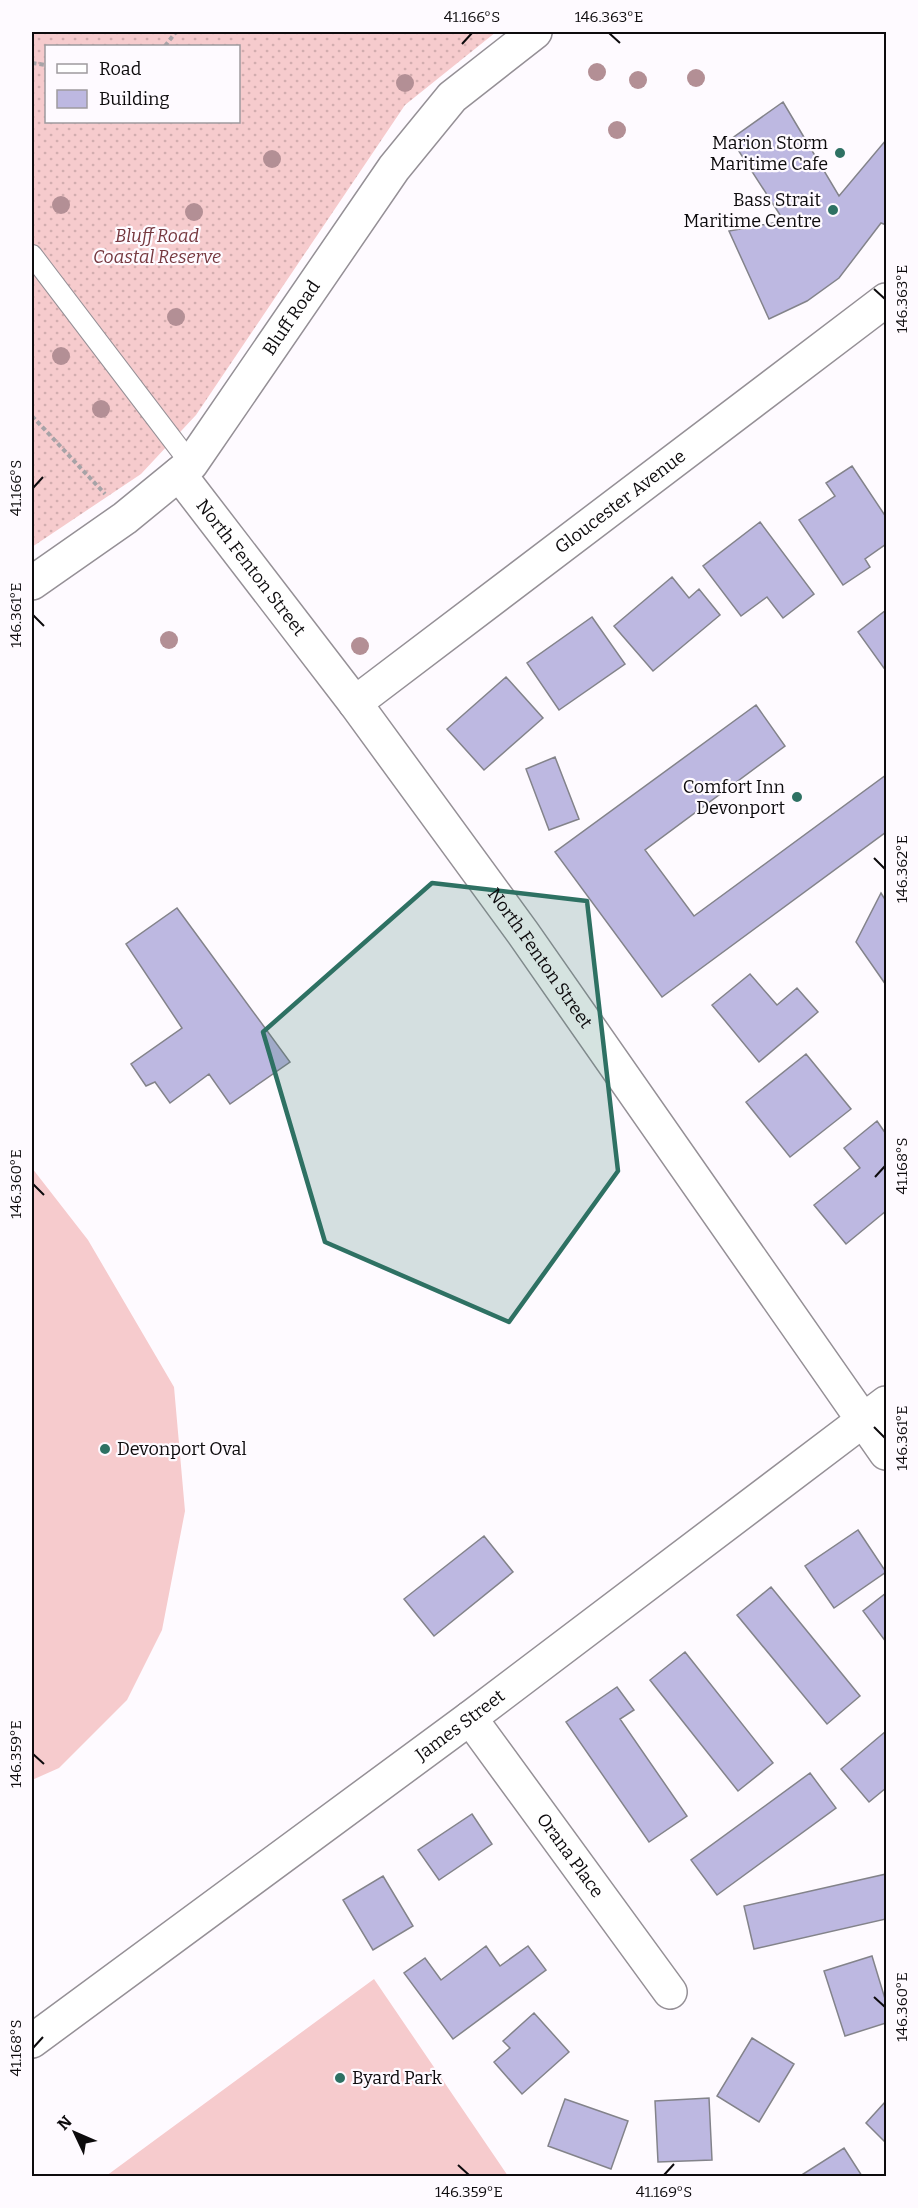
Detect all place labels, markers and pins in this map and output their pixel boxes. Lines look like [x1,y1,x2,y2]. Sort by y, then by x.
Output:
place label: Marion Storm Maritime Cafe [710,132,828,175]
marker: Marion Storm Maritime Cafe [833,146,847,160]
place label: Bass Strait Maritime Centre [684,189,821,232]
marker: Bass Strait Maritime Centre [826,203,840,217]
place label: Comfort Inn Devonport [683,776,786,819]
marker: Comfort Inn Devonport [790,790,804,804]
place label: Devonport Oval [117,1438,247,1460]
marker: Devonport Oval [98,1442,112,1456]
place label: Byard Park [352,2067,443,2089]
marker: Byard Park [333,2071,347,2085]

